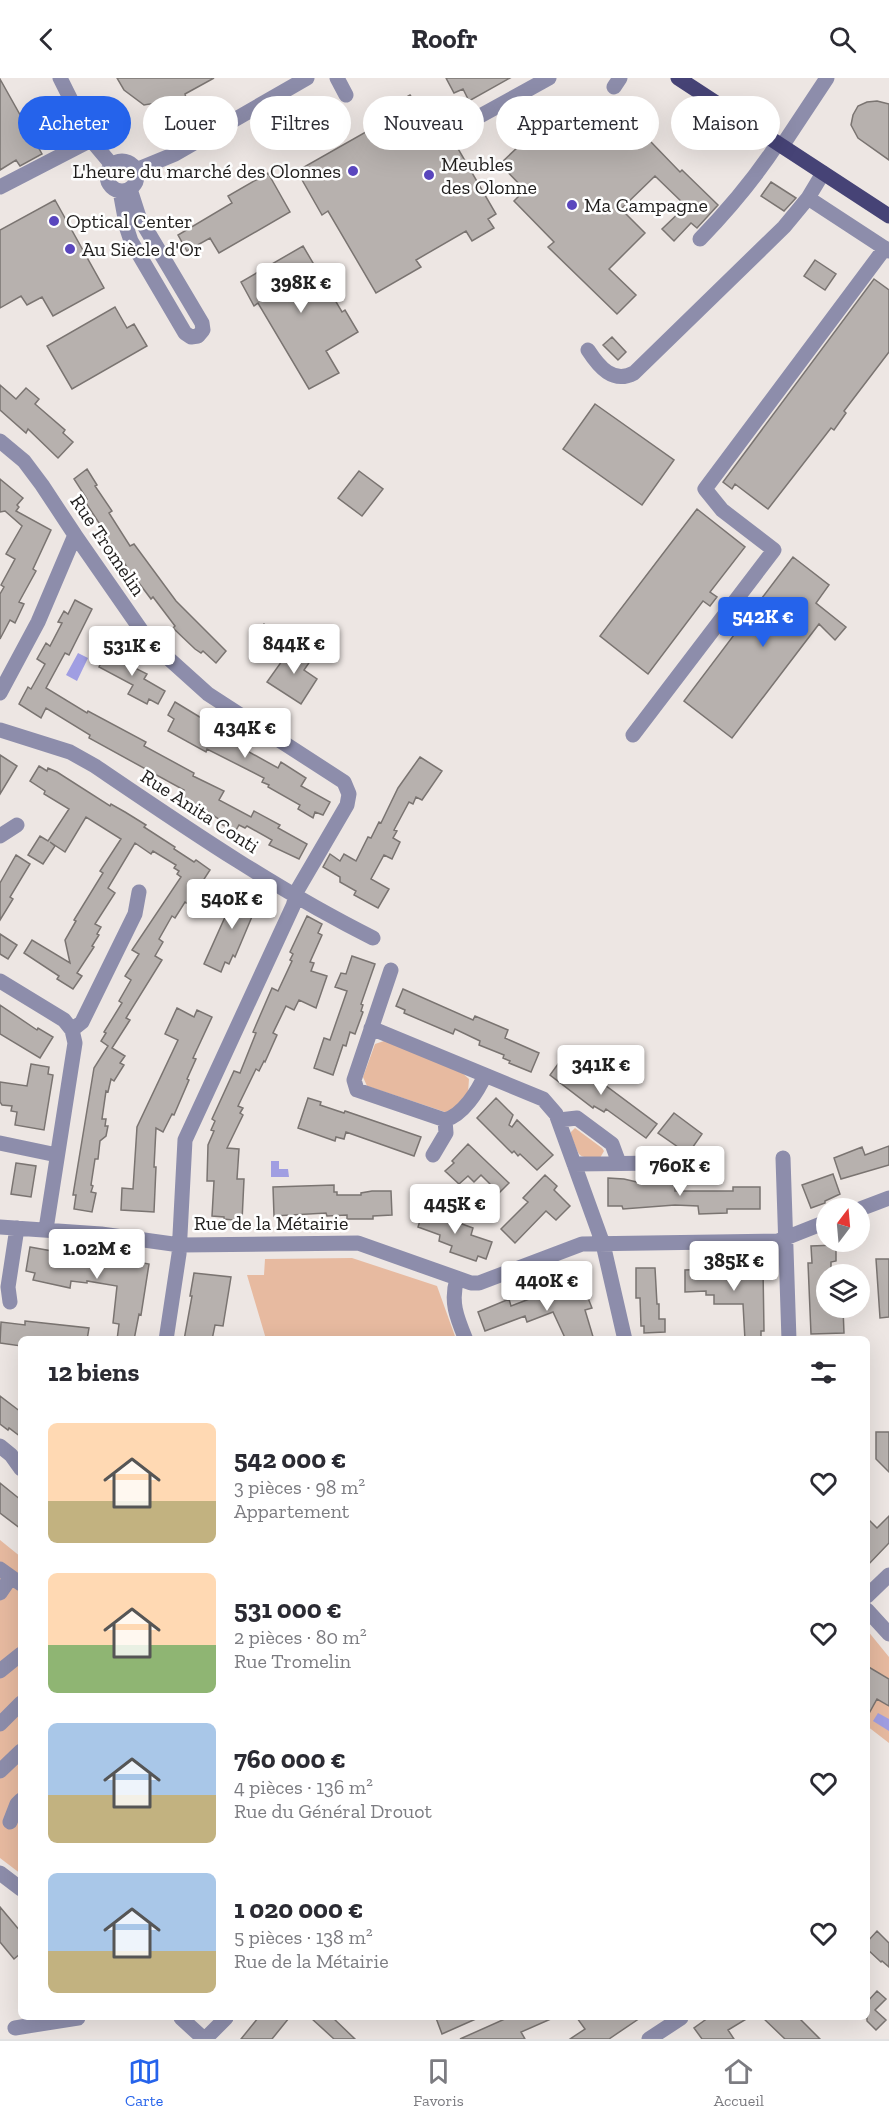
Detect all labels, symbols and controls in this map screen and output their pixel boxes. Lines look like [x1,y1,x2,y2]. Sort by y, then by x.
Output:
icon: back [30,23,63,56]
text: Roofr [411,23,478,55]
icon: search [826,23,859,56]
chip: Acheter [18,96,131,150]
chip: Louer [143,96,238,150]
chip: Filtres [250,96,351,150]
chip: Nouveau [363,96,484,150]
chip: Appartement [496,96,659,150]
chip: Maison [671,96,780,150]
place label: Meubles des Olonne [441,152,537,199]
place label: L'heure du marché des Olonnes [73,159,341,183]
marker: L'heure du marché des Olonnes [346,164,360,178]
marker: Meubles des Olonne [422,168,436,182]
place label: Ma Campagne [584,193,708,217]
marker: Ma Campagne [565,198,579,212]
place label: Optical Center [66,209,192,233]
marker: Optical Center [47,214,61,228]
place label: Au Siècle d'Or [82,237,202,261]
marker: Au Siècle d'Or [63,242,77,256]
pin: 398K € [252,263,350,314]
text: 398K € [270,270,332,294]
street label: Rue Tromelin [65,490,151,601]
pin: 542K € [714,597,812,648]
text: 542K € [732,604,794,628]
pin: 844K € [245,624,343,675]
pin: 531K € [83,626,181,677]
text: 844K € [263,631,325,655]
text: 531K € [103,633,161,657]
pin: 434K € [196,708,294,759]
text: 434K € [214,715,276,739]
street label: Rue Anita Conti [136,764,264,858]
pin: 540K € [183,879,281,930]
text: 540K € [201,886,263,910]
pin: 341K € [552,1045,650,1096]
text: 341K € [571,1052,631,1076]
pin: 760K € [631,1146,729,1197]
text: 760K € [649,1153,711,1177]
pin: 445K € [406,1184,504,1235]
text: 445K € [424,1191,486,1215]
north arrow [816,1198,870,1252]
map controls [816,1198,870,1318]
street label: Rue de la Métairie [194,1211,348,1235]
pin: 1.02M € [42,1229,152,1280]
text: 1.02M € [63,1236,131,1260]
pin: 385K € [685,1241,783,1292]
text: 385K € [704,1248,764,1272]
pin: 440K € [498,1261,596,1312]
button: layers [816,1264,870,1318]
text: 440K € [515,1268,579,1292]
text: 12 biens [48,1356,139,1388]
icon: filters [807,1356,840,1389]
text: 542 000 € [234,1443,346,1475]
icon: home [96,1447,168,1519]
icon: heart [807,1467,840,1500]
text: 3 pièces · 98 m² [234,1475,365,1499]
text: Appartement [234,1499,349,1523]
text: 531 000 € [234,1593,342,1625]
icon: home [96,1597,168,1669]
icon: heart [807,1617,840,1650]
text: 2 pièces · 80 m² [234,1625,367,1649]
text: Rue Tromelin [234,1649,351,1673]
text: 760 000 € [234,1743,346,1775]
icon: home [96,1747,168,1819]
icon: heart [807,1767,840,1800]
text: 4 pièces · 136 m² [234,1775,373,1799]
text: Rue du Général Drouot [234,1799,432,1823]
text: 1 020 000 € [234,1893,363,1925]
icon: home [96,1897,168,1969]
icon: heart [807,1917,840,1950]
text: 5 pièces · 138 m² [234,1925,373,1949]
text: Rue de la Métairie [234,1949,389,1973]
tab: Carte [125,2055,163,2110]
tab: Favoris [413,2055,464,2110]
tab: Accueil [714,2055,764,2110]

